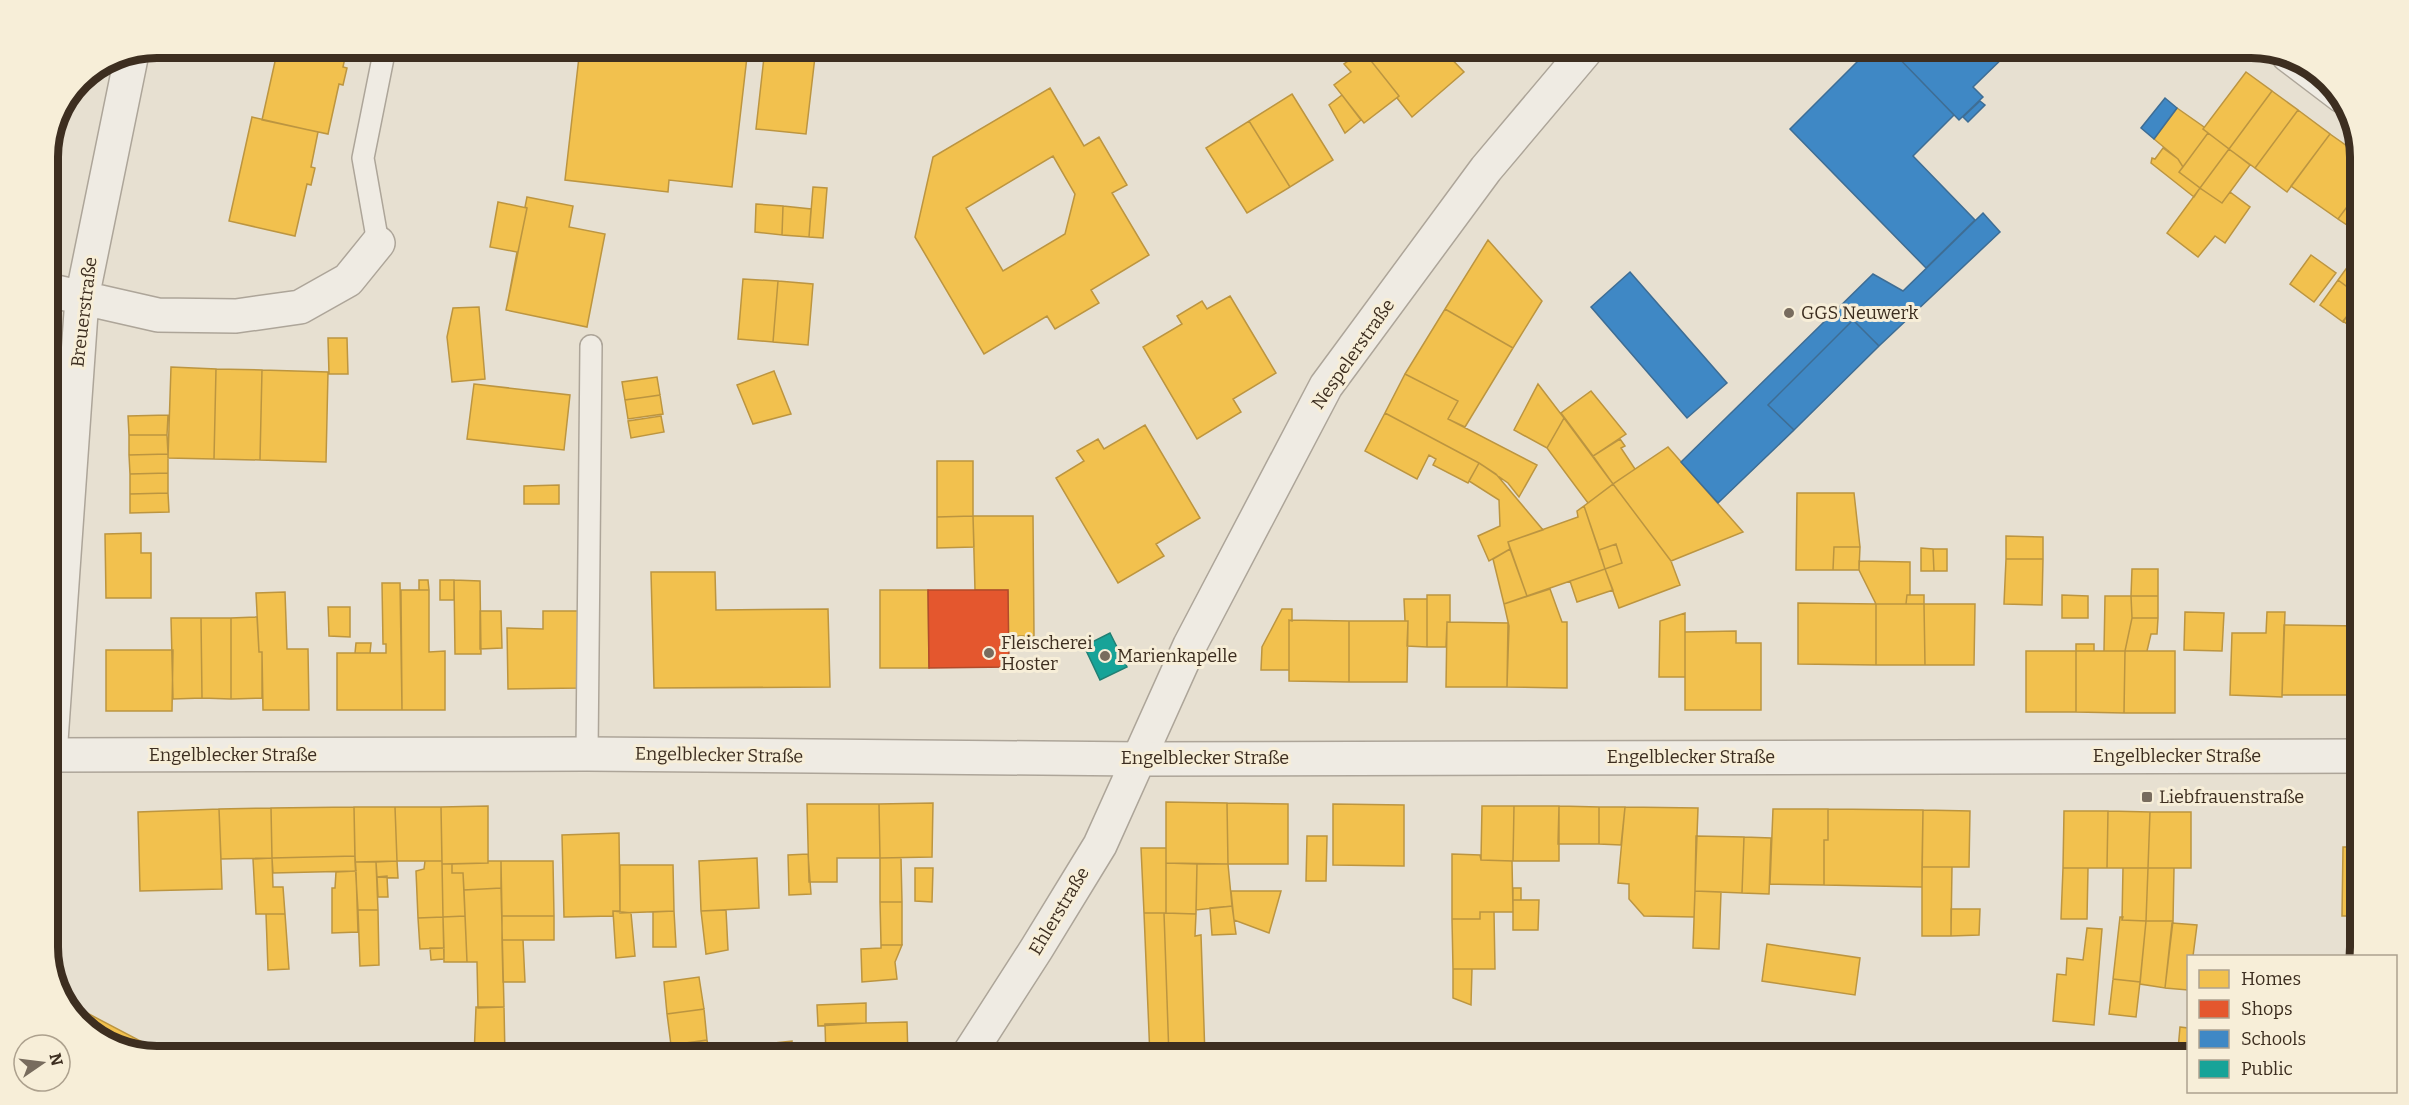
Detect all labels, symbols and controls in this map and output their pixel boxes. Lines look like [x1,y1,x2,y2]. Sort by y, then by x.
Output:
street label: Breuerstraße [66,256,102,368]
street label: Nespelerstraße [1307,295,1399,413]
place label: GGS Neuwerk [1801,302,1919,324]
marker: GGS Neuwerk [1782,306,1796,320]
place label: Fleischerei Hoster [1001,632,1093,675]
place label: Marienkapelle [1117,645,1237,667]
marker: Fleischerei Hoster [982,646,996,660]
marker: Marienkapelle [1098,649,1112,663]
street label: Engelblecker Straße [635,743,803,767]
street label: Engelblecker Straße [149,744,317,766]
street label: Engelblecker Straße [2093,745,2261,767]
street label: Engelblecker Straße [1607,746,1775,768]
street label: Engelblecker Straße [1121,747,1289,769]
place label: Liebfrauenstraße [2159,786,2304,808]
marker: Liebfrauenstraße [2140,790,2154,804]
street label: Ehlerstraße [1024,863,1094,959]
legend [2187,955,2397,1093]
text: Homes [2241,968,2301,990]
text: Shops [2241,998,2293,1020]
text: Schools [2241,1028,2306,1050]
north arrow [12,1033,72,1093]
text: N [45,1051,67,1068]
text: Public [2241,1058,2293,1080]

